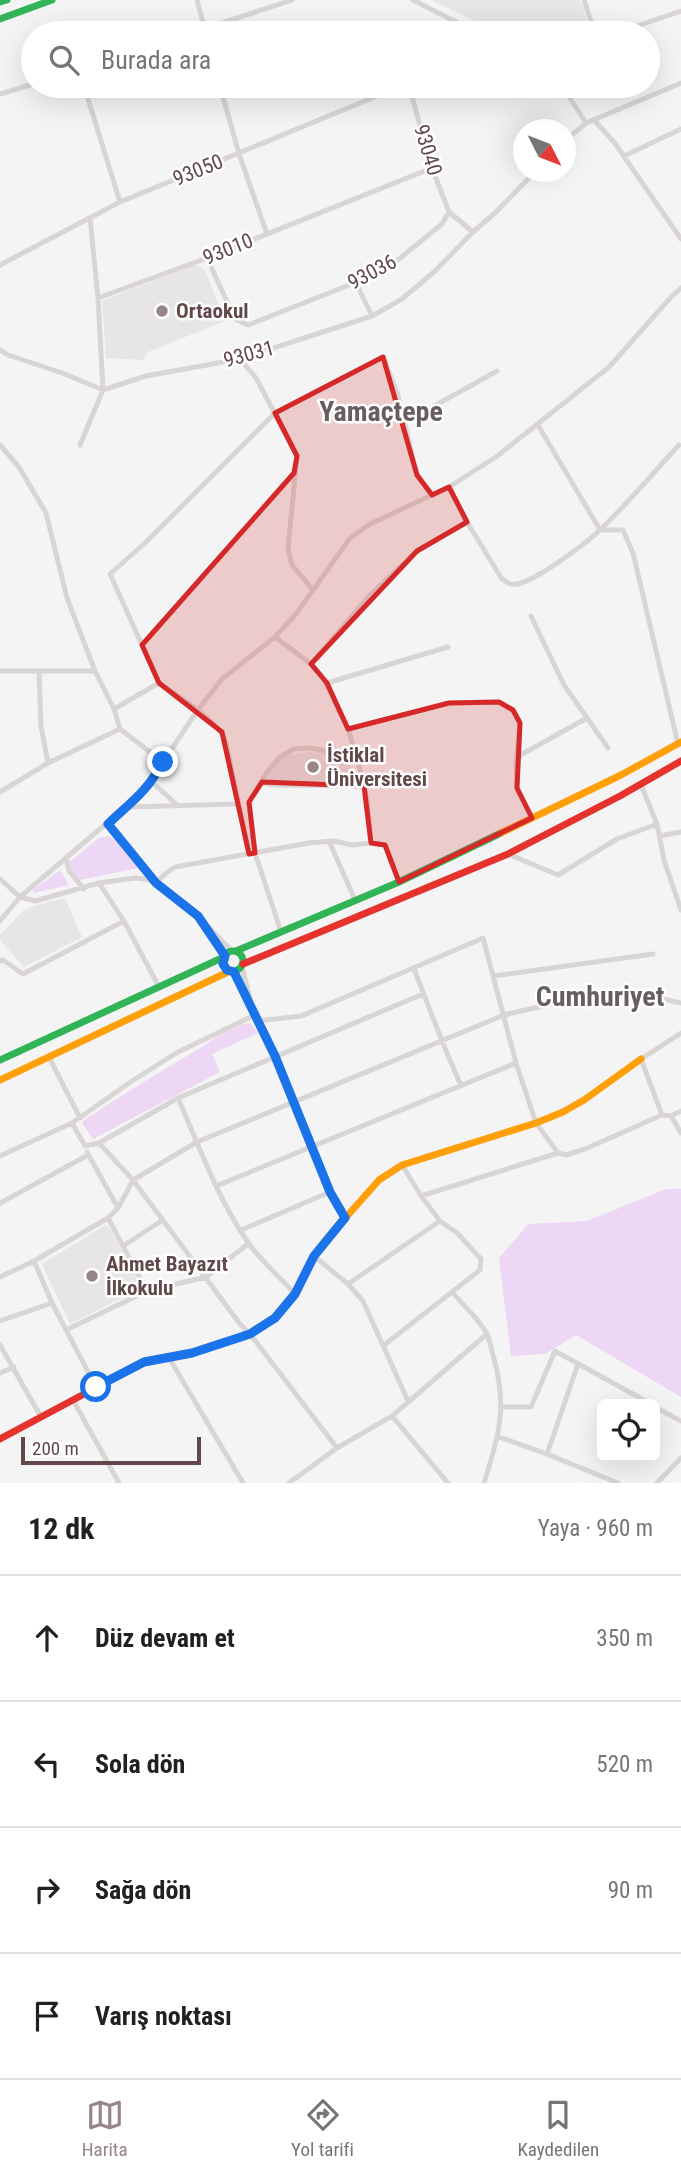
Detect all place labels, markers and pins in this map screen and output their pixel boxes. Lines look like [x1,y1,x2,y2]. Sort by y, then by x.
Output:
place label: Ortaokul [176,299,249,323]
marker: Ortaokul [154,303,170,319]
place label: İstiklal Üniversitesi [327,743,427,791]
marker: İstiklal Üniversitesi [305,759,321,775]
place label: Ahmet Bayazıt İlkokulu [106,1252,228,1300]
marker: Ahmet Bayazıt İlkokulu [84,1268,100,1284]

